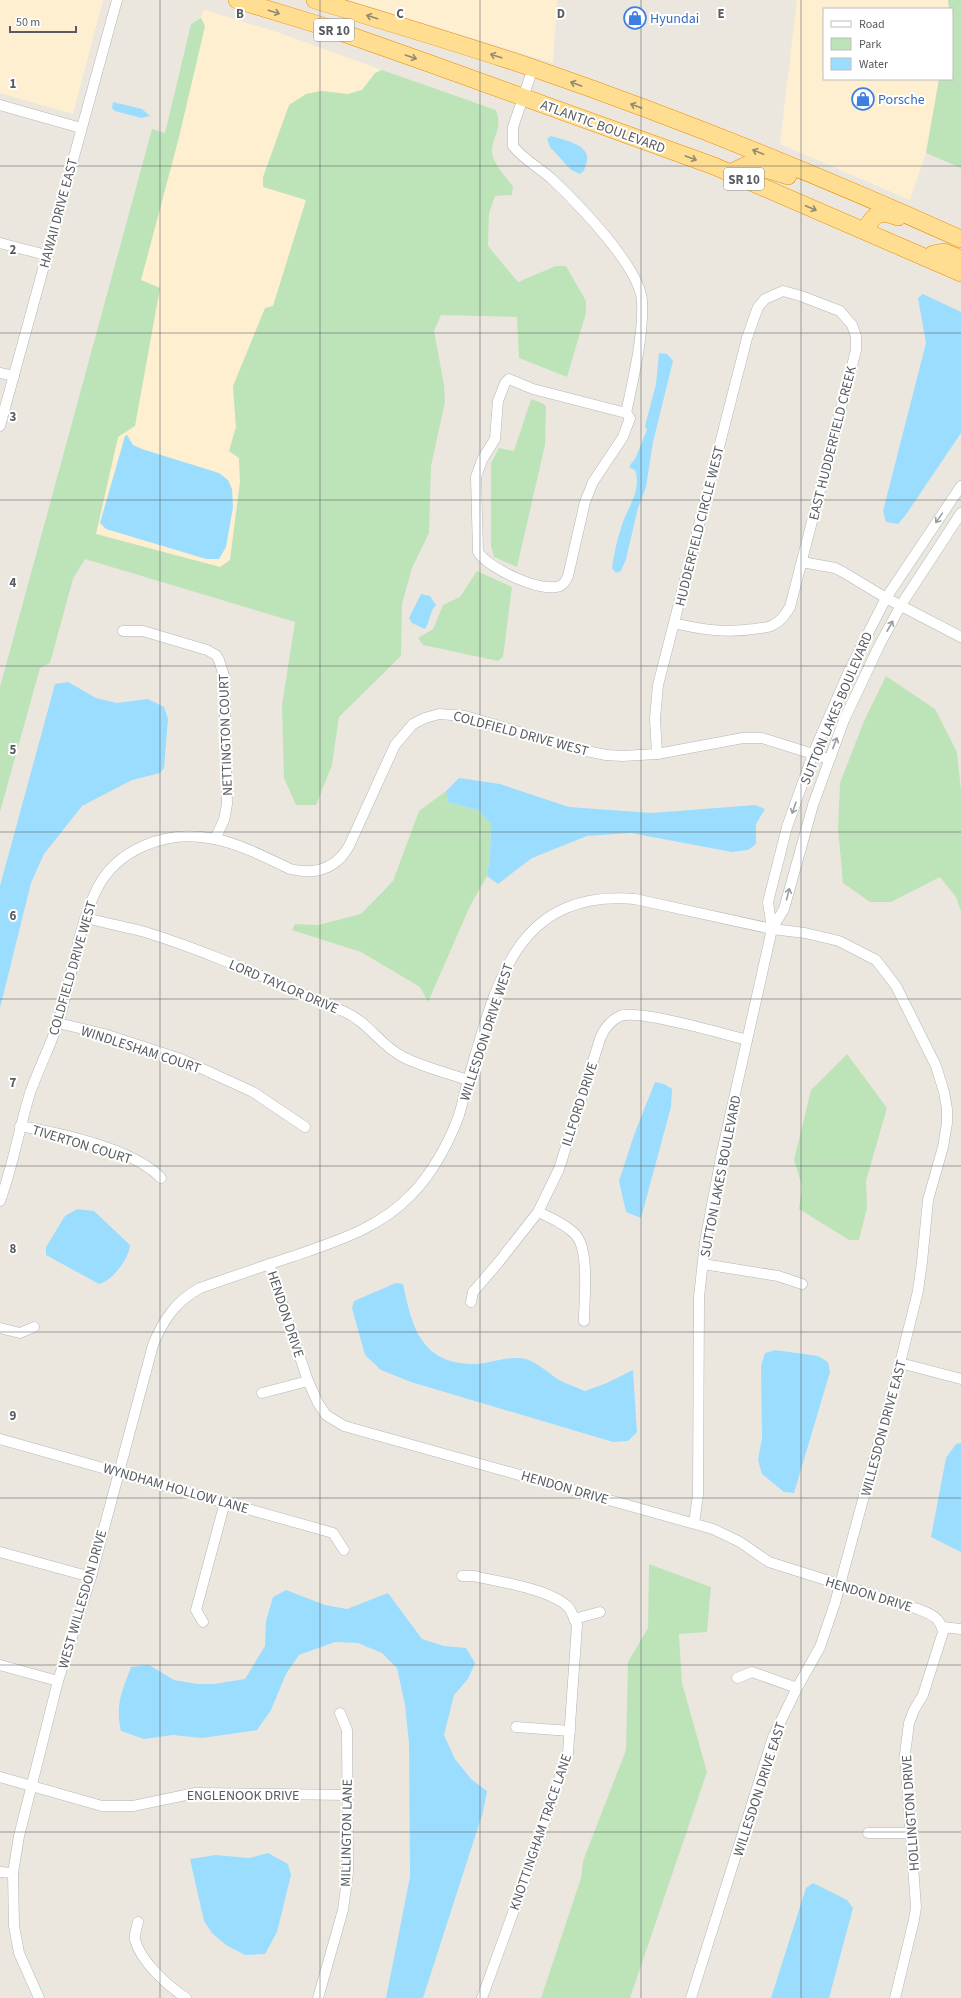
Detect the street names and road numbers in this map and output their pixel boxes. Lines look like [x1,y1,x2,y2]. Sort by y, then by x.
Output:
road number: SR 10 [314,19,354,41]
street label: ATLANTIC BOULEVARD [537,95,668,159]
street label: HAWAII DRIVE EAST [35,156,83,270]
road number: SR 10 [724,168,764,190]
street label: EAST HUDDERFIELD CREEK [804,363,862,522]
street label: HUDDERFIELD CIRCLE WEST [670,443,730,609]
street label: SUTTON LAKES BOULEVARD [796,629,878,788]
street label: NETTINGTON COURT [214,673,238,796]
street label: COLDFIELD DRIVE WEST [451,706,591,762]
street label: COLDFIELD DRIVE WEST [44,898,102,1038]
street label: LORD TAYLOR DRIVE [226,955,342,1019]
street label: WILLESDON DRIVE WEST [455,960,519,1104]
street label: WINDLESHAM COURT [78,1021,204,1079]
street label: ILLFORD DRIVE [557,1060,603,1149]
street label: SUTTON LAKES BOULEVARD [695,1094,746,1259]
street label: TIVERTON COURT [29,1120,134,1170]
street label: HENDON DRIVE [262,1268,308,1360]
street label: WILLESDON DRIVE EAST [856,1357,912,1499]
street label: WYNDHAM HOLLOW LANE [101,1459,251,1519]
street label: HENDON DRIVE [519,1466,611,1510]
street label: WEST WILLESDON DRIVE [54,1527,112,1671]
street label: HENDON DRIVE [823,1572,915,1618]
street label: WILLESDON DRIVE EAST [729,1719,791,1859]
street label: KNOTTINGHAM TRACE LANE [505,1751,577,1913]
street label: HOLLINGTON DRIVE [897,1754,925,1872]
street label: MILLINGTON LANE [336,1779,358,1887]
street label: ENGLENOOK DRIVE [187,1786,299,1806]

